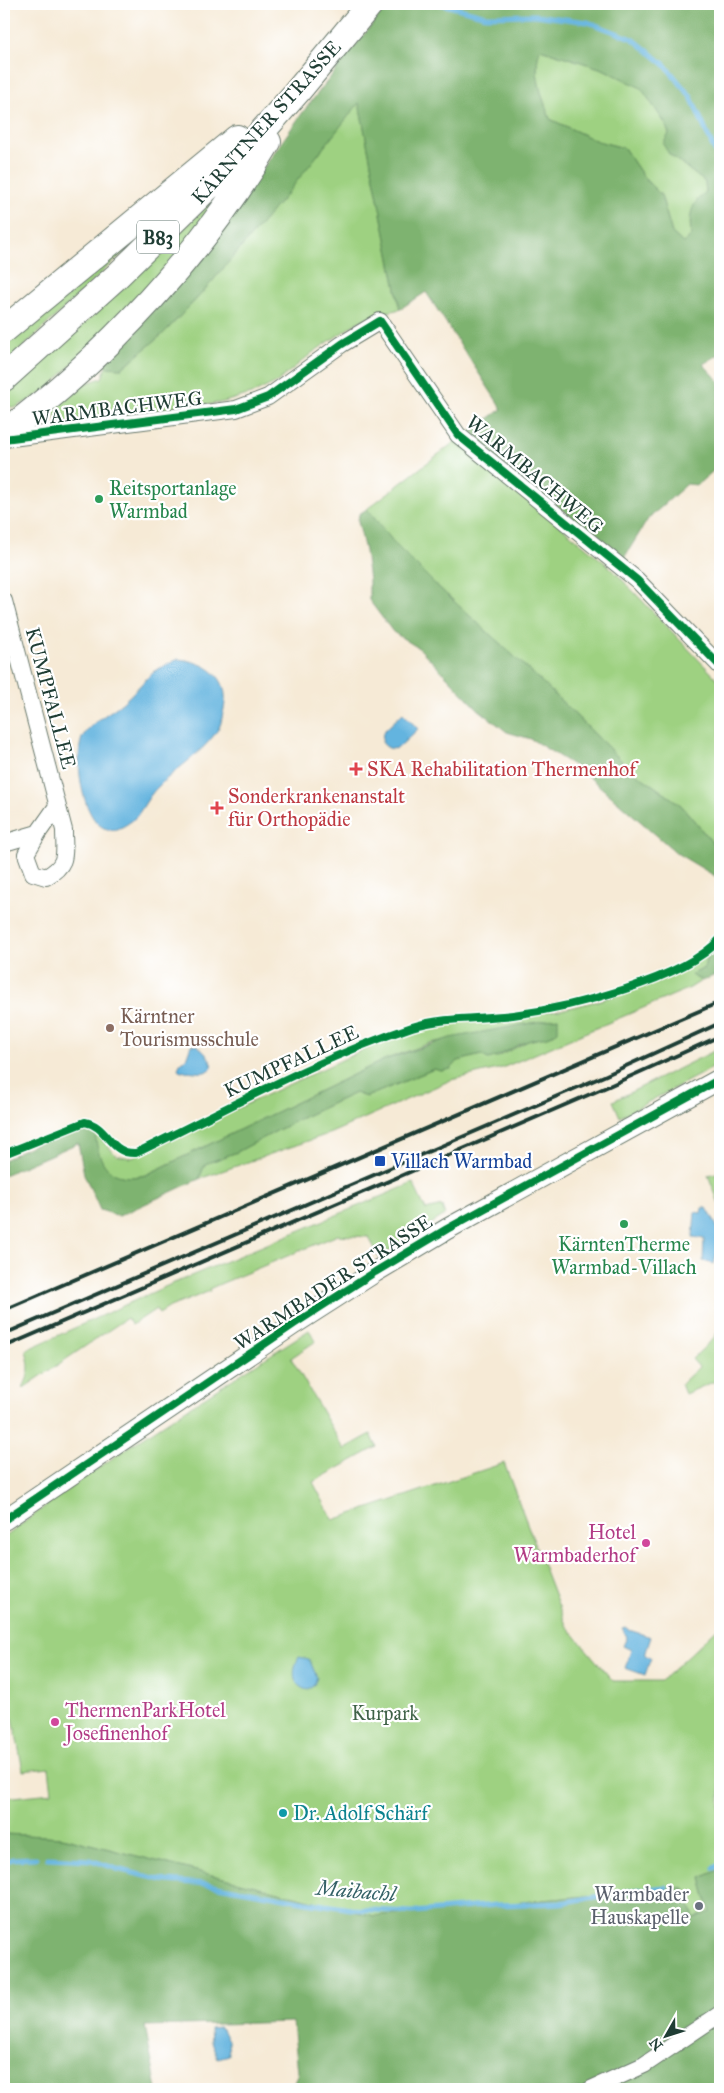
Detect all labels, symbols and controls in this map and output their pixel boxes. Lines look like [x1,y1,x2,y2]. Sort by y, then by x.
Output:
street label: KÄRNTNER STRASSE [186,35,346,209]
road number: B83 [137,220,179,253]
street label: WARMBACHWEG [30,386,204,430]
street label: WARMBACHWEG [462,410,608,538]
place label: Reitsportanlage Warmbad [109,476,237,523]
marker: Reitsportanlage Warmbad [93,493,105,505]
street label: KUMPFALLEE [21,625,81,771]
place label: SKA Rehabilitation Thermenhof [367,757,639,781]
marker: SKA Rehabilitation Thermenhof [349,762,363,776]
place label: Sonderkrankenanstalt für Orthopädie [228,784,405,831]
marker: Sonderkrankenanstalt für Orthopädie [210,801,224,815]
place label: Kärntner Tourismusschule [120,1004,259,1051]
street label: KUMPFALLEE [220,1019,362,1103]
marker: Kärntner Tourismusschule [104,1022,116,1034]
place label: Villach Warmbad [390,1149,532,1173]
marker: Villach Warmbad [373,1154,387,1168]
street label: WARMBADER STRASSE [229,1209,437,1355]
marker: KärntenTherme Warmbad-Villach [618,1218,630,1230]
place label: KärntenTherme Warmbad-Villach [551,1232,697,1279]
place label: Hotel Warmbaderhof [514,1520,639,1567]
marker: Hotel Warmbaderhof [640,1537,652,1549]
place label: ThermenParkHotel Josefinenhof [63,1698,226,1746]
park label: Kurpark [351,1701,419,1725]
marker: ThermenParkHotel Josefinenhof [49,1716,61,1728]
place label: Dr. Adolf Schärf [293,1801,431,1825]
marker: Dr. Adolf Schärf [277,1807,289,1819]
water label: Maibachl [313,1874,399,1908]
place label: Warmbader Hauskapelle [590,1882,689,1929]
marker: Warmbader Hauskapelle [693,1900,705,1912]
north arrow [642,2010,692,2060]
text: N [646,2034,667,2054]

